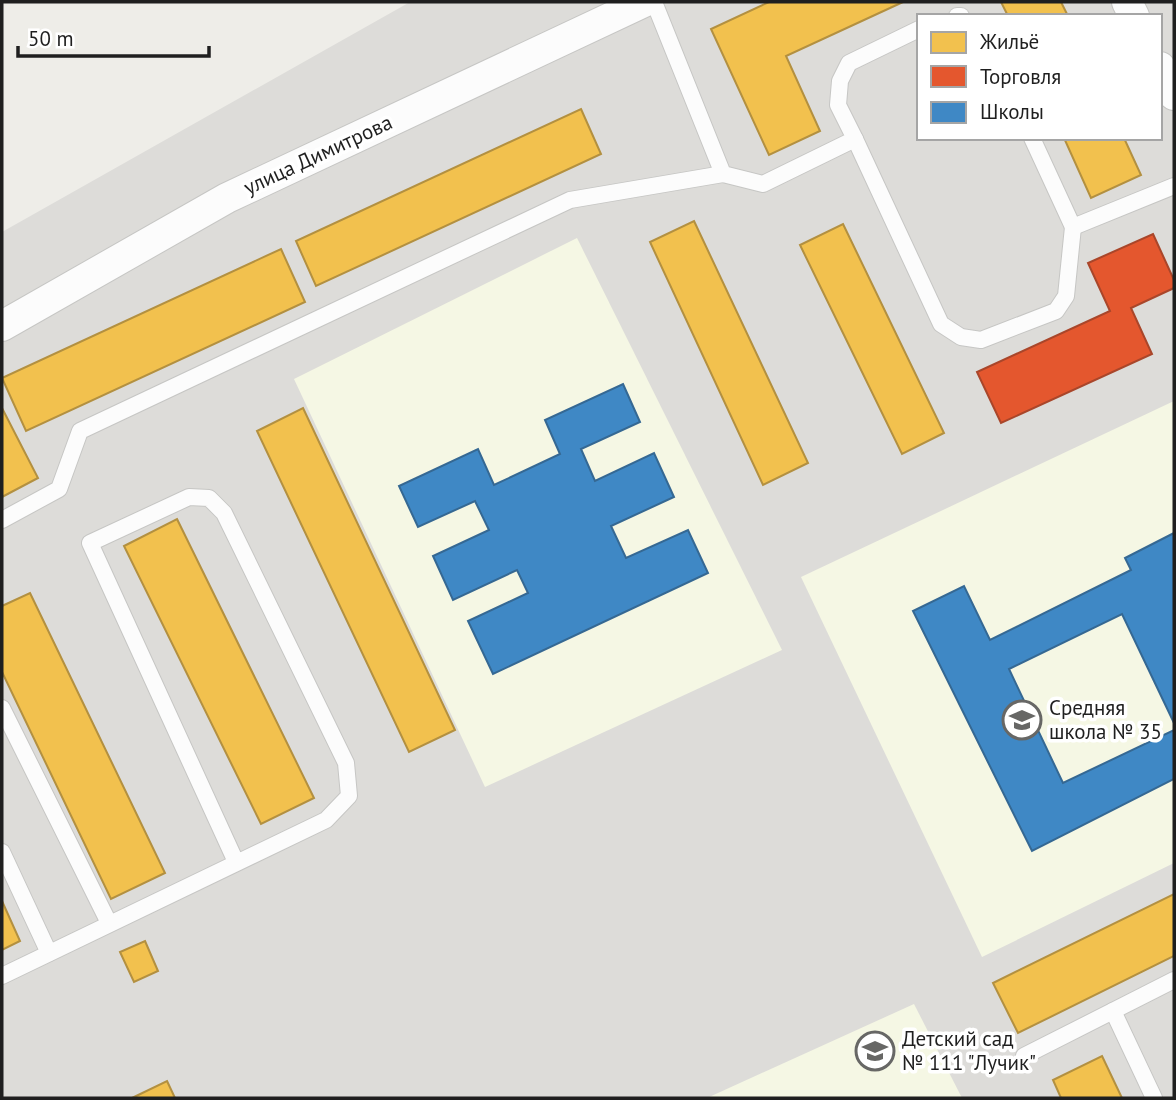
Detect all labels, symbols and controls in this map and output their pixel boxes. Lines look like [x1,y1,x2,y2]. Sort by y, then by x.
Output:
scale bar [18,14,208,58]
legend [917,14,1162,140]
text: 50 m [28,25,74,52]
text: Жильё [979,28,1039,55]
text: Торговля [980,63,1061,90]
text: Школы [980,98,1044,125]
street label: улица Димитрова [239,108,396,201]
place label: Средняя школа № 35 [1049,694,1162,745]
school or university icon: Средняя школа № 35 [1001,699,1043,741]
place label: Детский сад № 111 "Лучик" [902,1025,1036,1076]
school or university icon: Детский сад № 111 "Лучик" [854,1030,896,1072]

